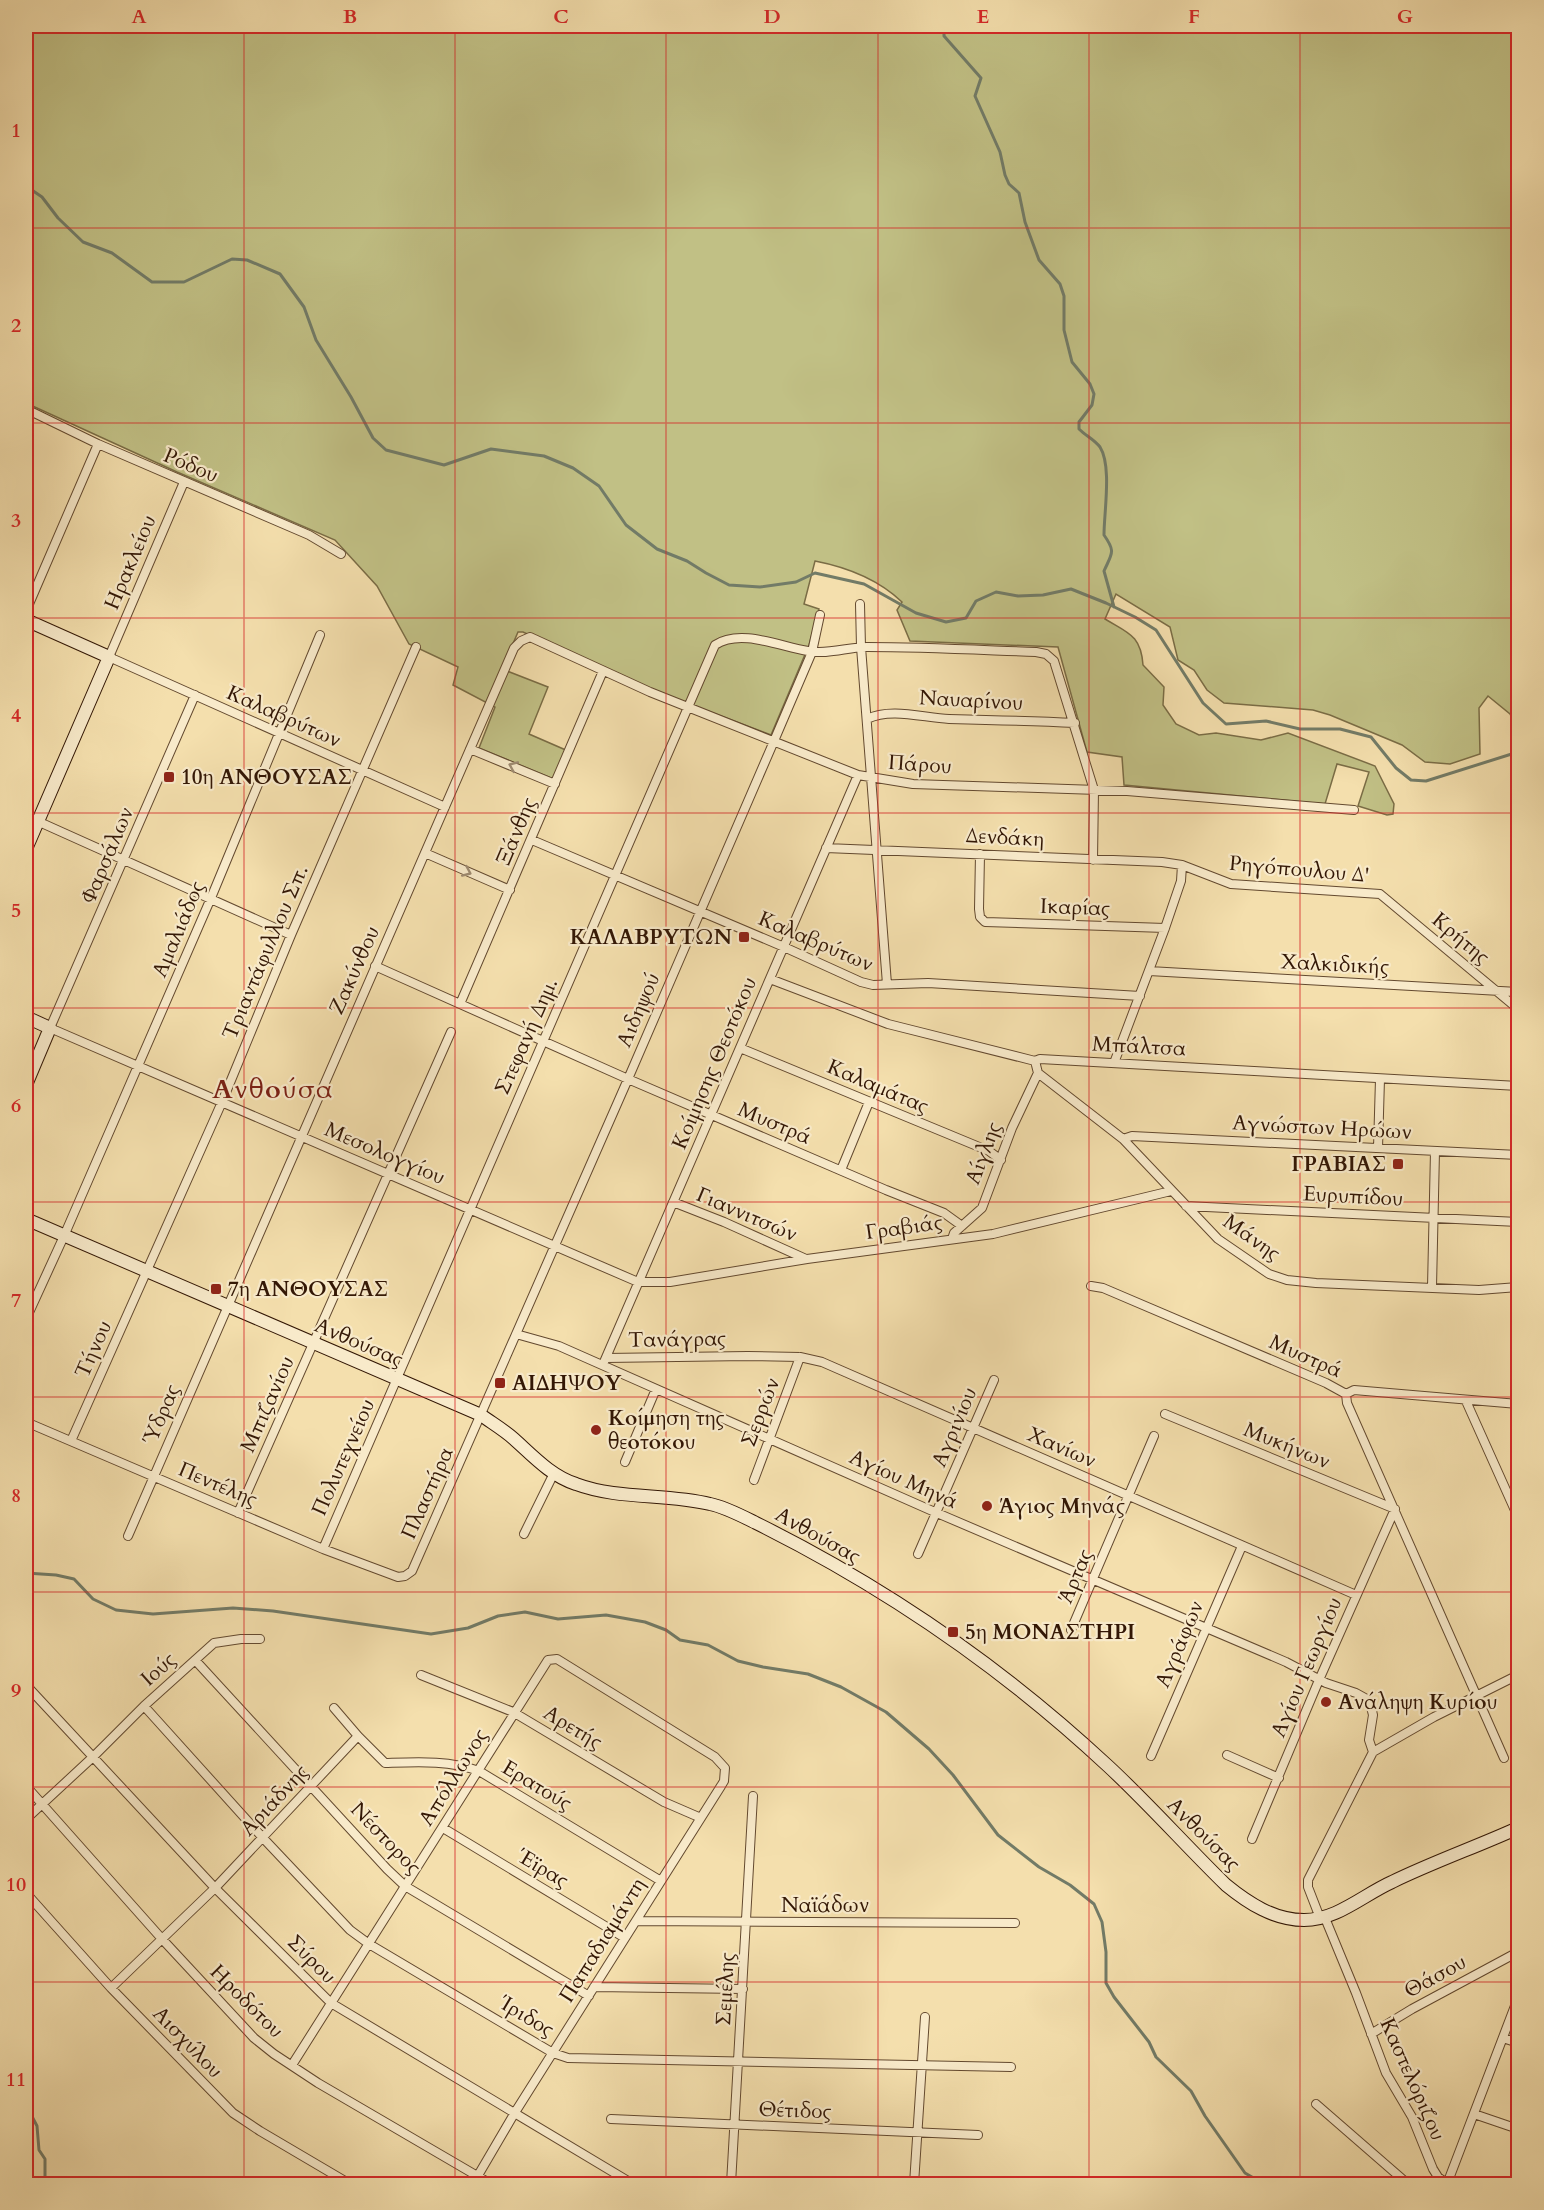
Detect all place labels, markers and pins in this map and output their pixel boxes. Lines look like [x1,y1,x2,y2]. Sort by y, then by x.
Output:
place label: 10η ΑΝΘΟΥΣΑΣ [181,763,352,792]
marker: 10η ΑΝΘΟΥΣΑΣ [162,770,176,784]
place label: ΚΑΛΑΒΡΥΤΩΝ [570,923,732,952]
marker: ΚΑΛΑΒΡΥΤΩΝ [737,930,751,944]
place label: ΓΡΑΒΙΑΣ [1291,1150,1386,1179]
marker: ΓΡΑΒΙΑΣ [1391,1157,1405,1171]
place label: 7η ΑΝΘΟΥΣΑΣ [228,1275,388,1304]
marker: 7η ΑΝΘΟΥΣΑΣ [209,1282,223,1296]
place label: ΑΙΔΗΨΟΥ [512,1369,622,1398]
marker: ΑΙΔΗΨΟΥ [493,1376,507,1390]
place label: Κοίμηση της θεοτόκου [608,1404,725,1457]
marker: Κοίμηση της θεοτόκου [589,1423,603,1437]
place label: Άγιος Μηνάς [998,1492,1125,1521]
marker: Άγιος Μηνάς [980,1499,994,1513]
place label: 5η ΜΟΝΑΣΤΗΡΙ [965,1618,1135,1647]
marker: 5η ΜΟΝΑΣΤΗΡΙ [946,1625,960,1639]
place label: Ανάληψη Κυρίου [1338,1688,1497,1717]
marker: Ανάληψη Κυρίου [1319,1695,1333,1709]

